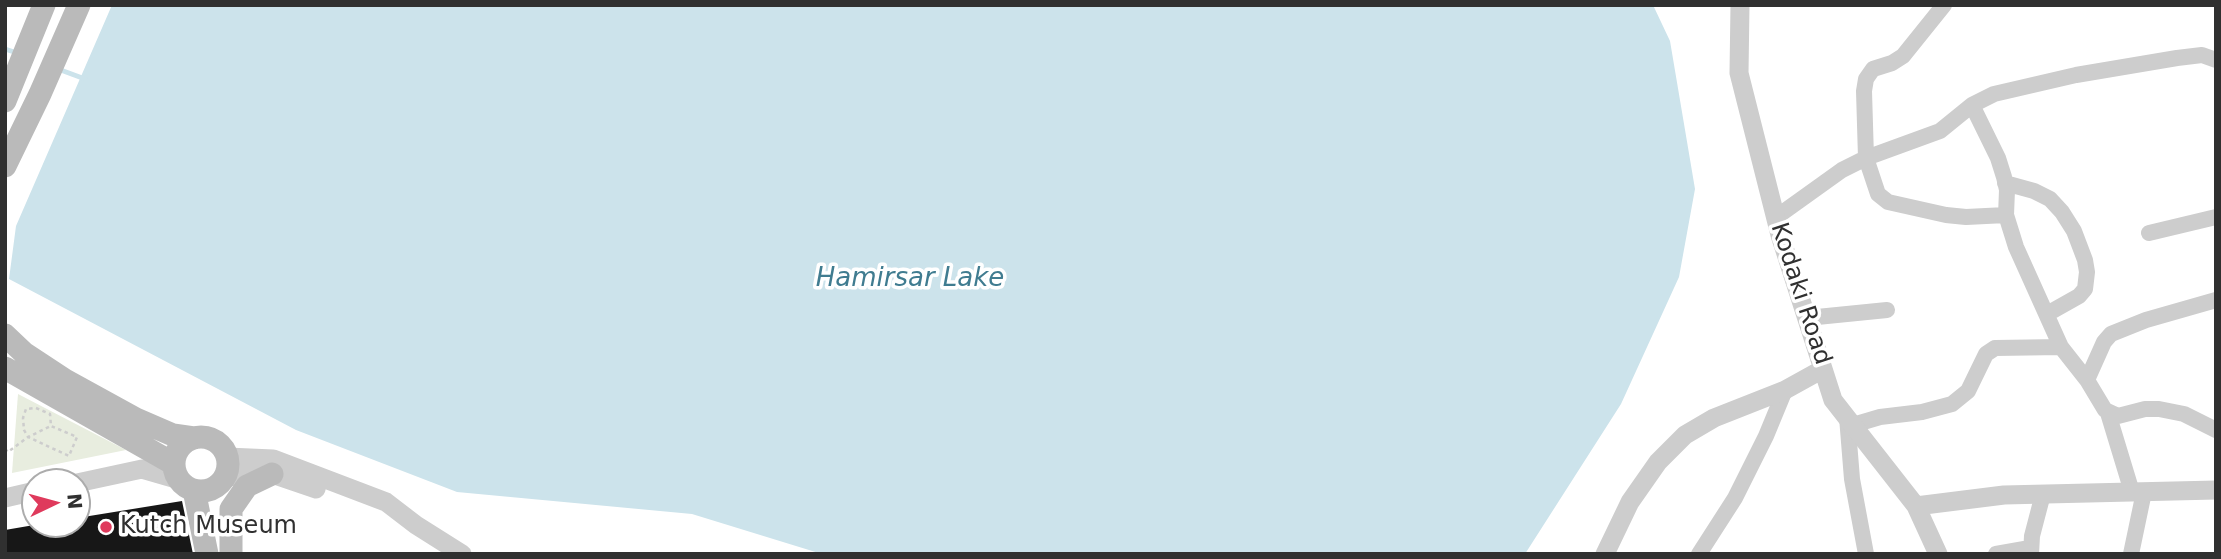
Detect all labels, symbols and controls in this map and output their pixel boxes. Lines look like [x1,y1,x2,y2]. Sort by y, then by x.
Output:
street label: Kodaki Road [1764,219,1836,369]
water label: Hamirsar Lake [816,263,1004,295]
north arrow [21,468,91,538]
text: N [63,492,87,510]
place label: Kutch Museum [120,513,297,541]
marker: Kutch Museum [98,519,114,535]

